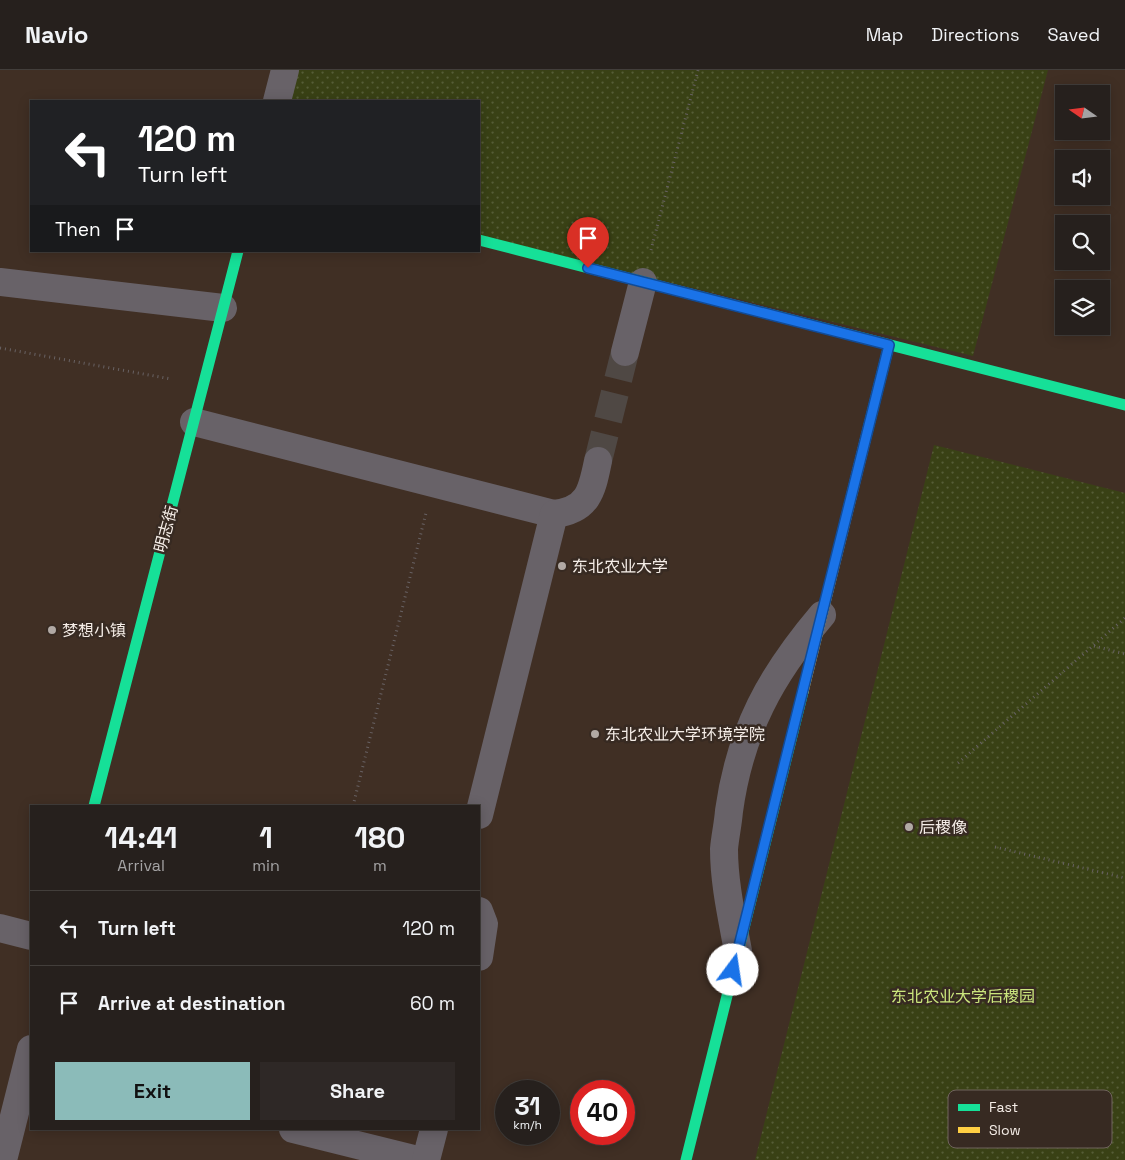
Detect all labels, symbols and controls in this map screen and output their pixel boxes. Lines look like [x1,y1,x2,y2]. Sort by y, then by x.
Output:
text: Navio [25,19,89,50]
text: Map [866,23,903,46]
text: Directions [931,23,1020,46]
text: Saved [1048,23,1100,46]
north arrow [1055,85,1110,140]
map controls [1055,85,1110,335]
text: 120 m [138,117,236,161]
icon: left [55,120,120,185]
button: sound [1055,150,1110,205]
text: Turn left [138,160,228,188]
icon: arrive [111,215,139,243]
button: search [1055,215,1110,270]
text: Then [55,217,101,242]
pin [567,217,609,268]
icon: arrive [574,224,602,252]
button: layers [1055,280,1110,335]
street label: 明志街 [150,503,182,555]
place label: 东北农业大学 [572,556,668,577]
marker: 东北农业大学 [556,560,568,572]
place label: 梦想小镇 [62,620,126,641]
marker: 梦想小镇 [46,624,58,636]
place label: 东北农业大学环境学院 [605,724,765,745]
marker: 东北农业大学环境学院 [589,728,601,740]
place label: 后稷像 [919,817,967,838]
text: 14:41 [105,818,178,857]
text: 1 [259,818,273,857]
text: 180 [354,818,405,857]
marker: 后稷像 [903,821,915,833]
text: Arrival [117,855,165,876]
text: min [252,855,280,876]
text: m [373,855,387,876]
icon: left [55,914,83,942]
text: Turn left [98,916,176,941]
text: 120 m [402,916,455,941]
position arrow [706,943,758,995]
park label: 东北农业大学后稷园 [891,986,1035,1007]
icon: arrive [55,989,83,1017]
text: Arrive at destination [98,991,286,1016]
text: 60 m [410,991,455,1016]
button: Exit [55,1062,250,1120]
button: Share [260,1062,455,1120]
speed limit sign: 40 [570,1080,635,1145]
text: 31 [514,1090,541,1122]
legend [948,1090,1112,1148]
text: Fast [989,1098,1018,1116]
text: km/h [513,1117,542,1133]
text: Slow [989,1121,1021,1139]

